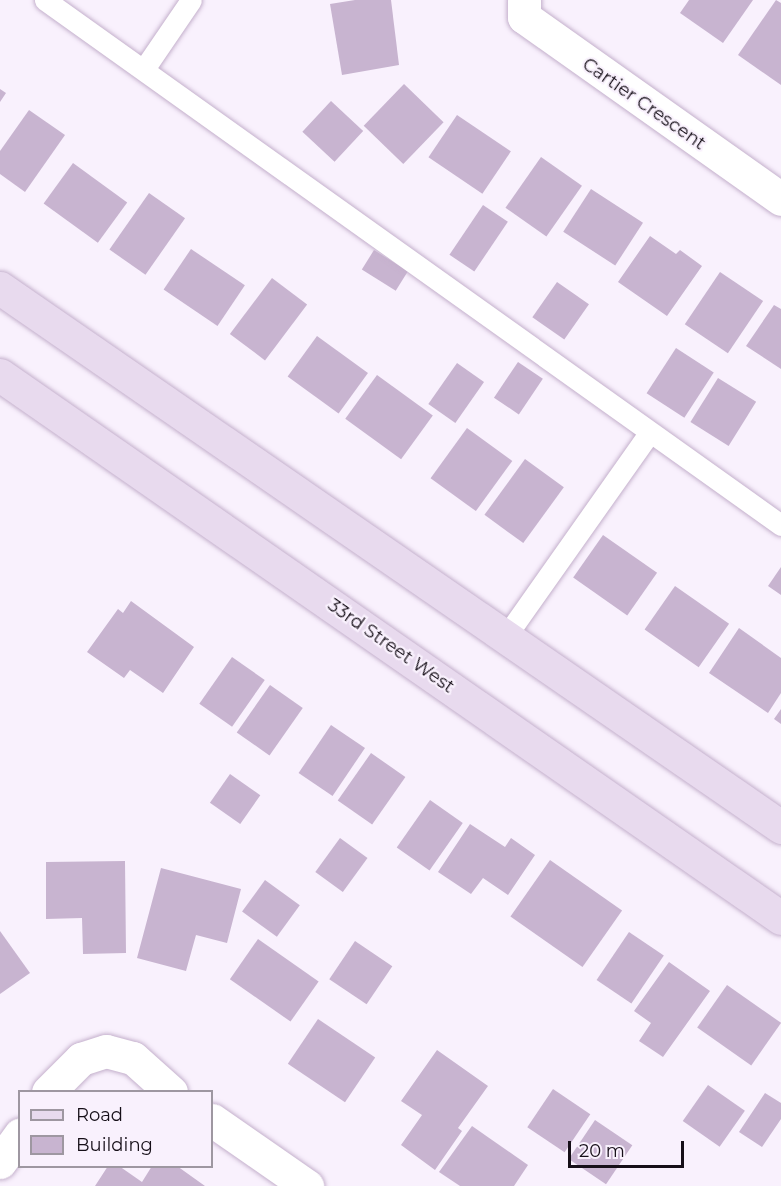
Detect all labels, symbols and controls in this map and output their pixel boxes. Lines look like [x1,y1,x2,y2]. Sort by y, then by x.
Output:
street label: Cartier Crescent [578,53,710,155]
street label: 33rd Street West [324,594,458,698]
legend [18,1090,213,1168]
text: Road [76,1104,123,1126]
scale bar [571,1129,686,1167]
text: Building [76,1134,153,1156]
text: 20 m [579,1140,625,1162]

